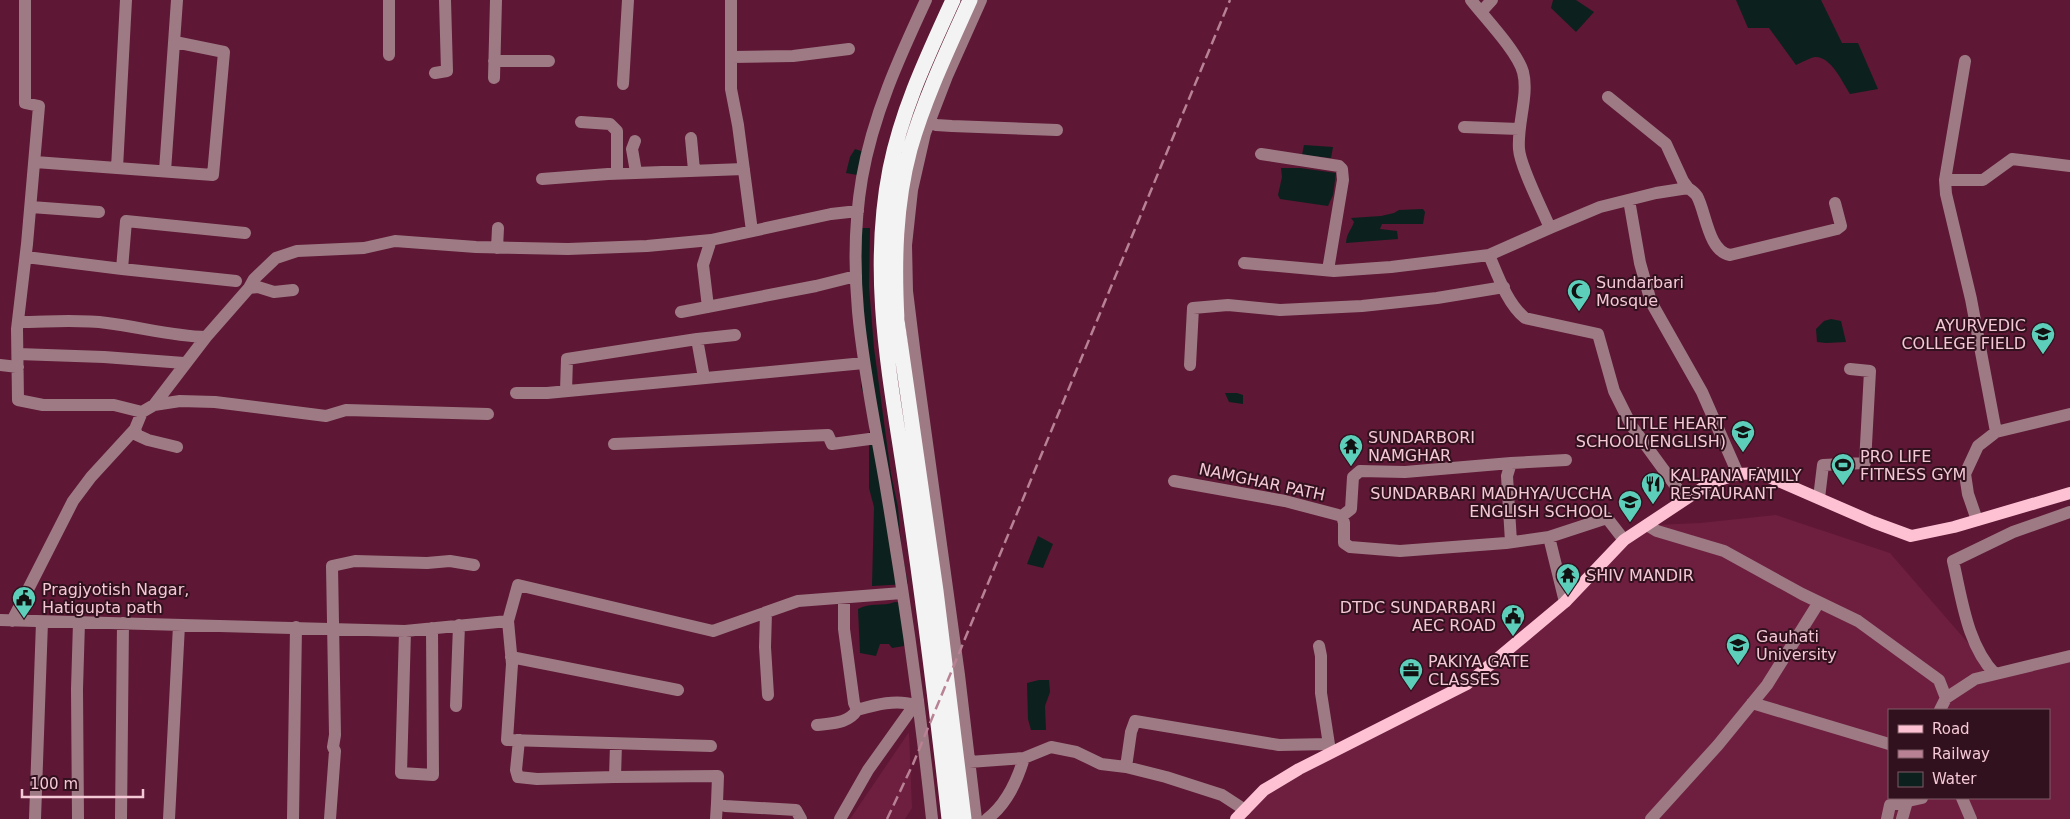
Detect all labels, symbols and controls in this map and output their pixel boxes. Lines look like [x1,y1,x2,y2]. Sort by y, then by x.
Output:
place label: Sundarbari Mosque [1596,273,1684,310]
mosque icon: Sundarbari Mosque [1566,278,1592,312]
place label: AYURVEDIC COLLEGE FIELD [1901,316,2026,353]
school or university icon: AYURVEDIC COLLEGE FIELD [2030,321,2056,355]
place label: LITTLE HEART SCHOOL(ENGLISH) [1576,414,1726,451]
school or university icon: LITTLE HEART SCHOOL(ENGLISH) [1730,419,1756,453]
place label: SUNDARBORI NAMGHAR [1368,428,1475,465]
temple icon: SUNDARBORI NAMGHAR [1338,433,1364,467]
place label: PRO LIFE FITNESS GYM [1860,447,1966,484]
sports icon: PRO LIFE FITNESS GYM [1830,452,1856,486]
street label: NAMGHAR PATH [1197,459,1327,505]
place label: KALPANA FAMILY RESTAURANT [1670,466,1802,503]
restaurant icon: KALPANA FAMILY RESTAURANT [1640,471,1666,505]
place label: SUNDARBARI MADHYA/UCCHA ENGLISH SCHOOL [1370,484,1612,521]
school or university icon: SUNDARBARI MADHYA/UCCHA ENGLISH SCHOOL [1617,489,1643,523]
temple icon: SHIV MANDIR [1555,562,1581,596]
place label: SHIV MANDIR [1586,566,1694,585]
place label: Pragjyotish Nagar, Hatigupta path [42,580,189,617]
public building icon: Pragjyotish Nagar, Hatigupta path [11,585,37,619]
place label: DTDC SUNDARBARI AEC ROAD [1340,598,1496,635]
public building icon: DTDC SUNDARBARI AEC ROAD [1500,603,1526,637]
place label: Gauhati University [1756,627,1837,664]
school or university icon: Gauhati University [1725,632,1751,666]
place label: PAKIYA GATE CLASSES [1428,652,1529,689]
office icon: PAKIYA GATE CLASSES [1398,657,1424,691]
legend [1888,709,2050,799]
text: Road [1932,720,1970,738]
text: Railway [1932,745,1990,763]
scale bar [22,766,144,798]
text: Water [1932,770,1977,788]
text: 100 m [30,775,78,793]

